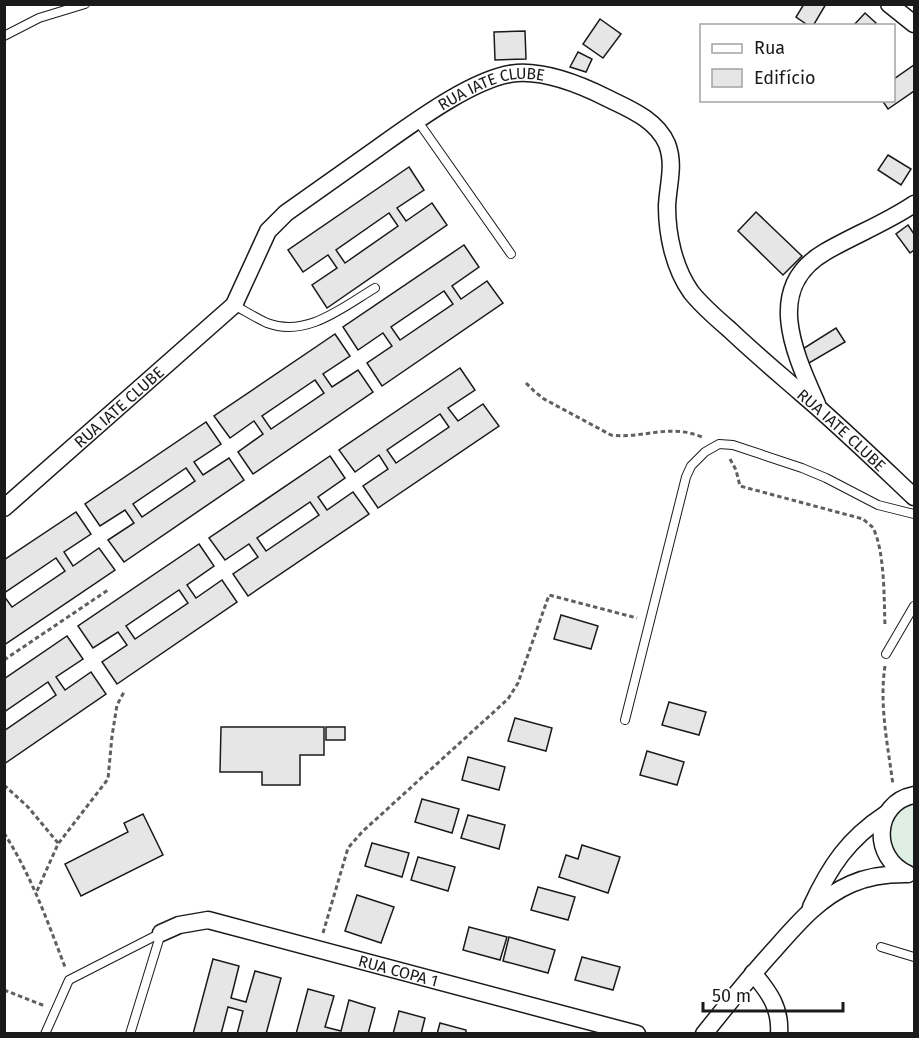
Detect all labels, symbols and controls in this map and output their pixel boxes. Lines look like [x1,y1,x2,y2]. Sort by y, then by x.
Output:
legend [700,24,895,102]
text: Rua [754,37,785,59]
street label: RUA IATE CLUBE [434,64,546,115]
text: Edifício [754,67,816,89]
street label: RUA IATE CLUBE [70,363,168,452]
street label: RUA IATE CLUBE [793,385,890,475]
street label: RUA COPA 1 [356,951,440,991]
scale bar [703,975,842,1013]
text: 50 m [712,985,751,1007]

